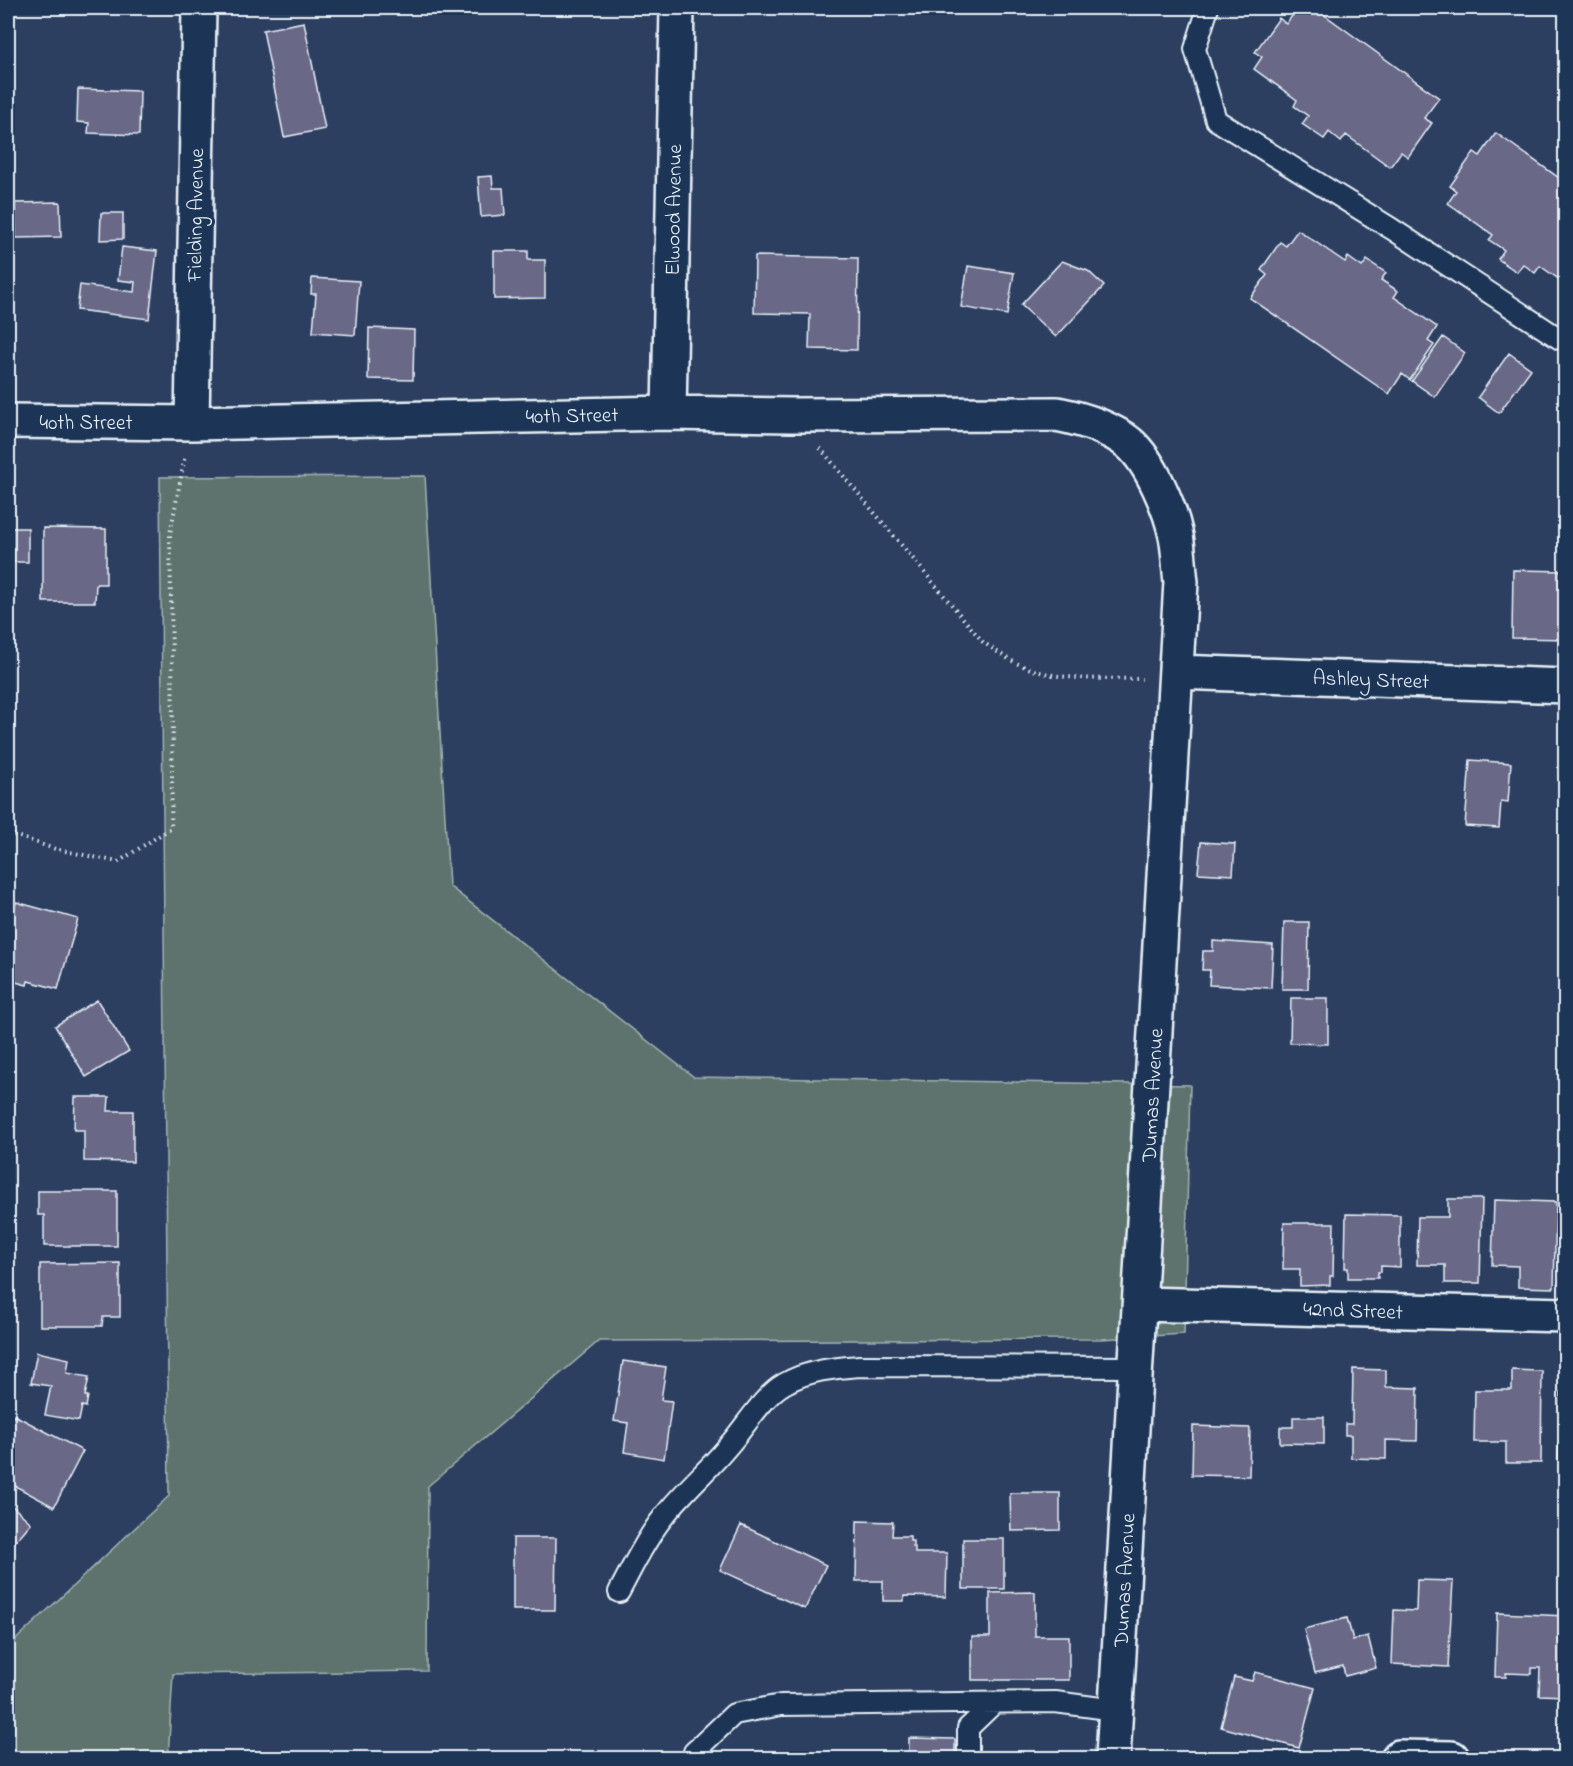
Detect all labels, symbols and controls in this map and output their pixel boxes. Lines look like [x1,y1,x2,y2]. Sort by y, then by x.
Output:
street label: Elwood Avenue [659,143,691,276]
street label: Fielding Avenue [181,147,215,283]
street label: 40th Street [525,401,619,433]
street label: 40th Street [40,409,132,439]
street label: Ashley Street [1312,664,1430,700]
street label: Dumas Avenue [1135,1027,1173,1164]
street label: 42nd Street [1303,1295,1403,1329]
street label: Dumas Avenue [1107,1512,1145,1649]

